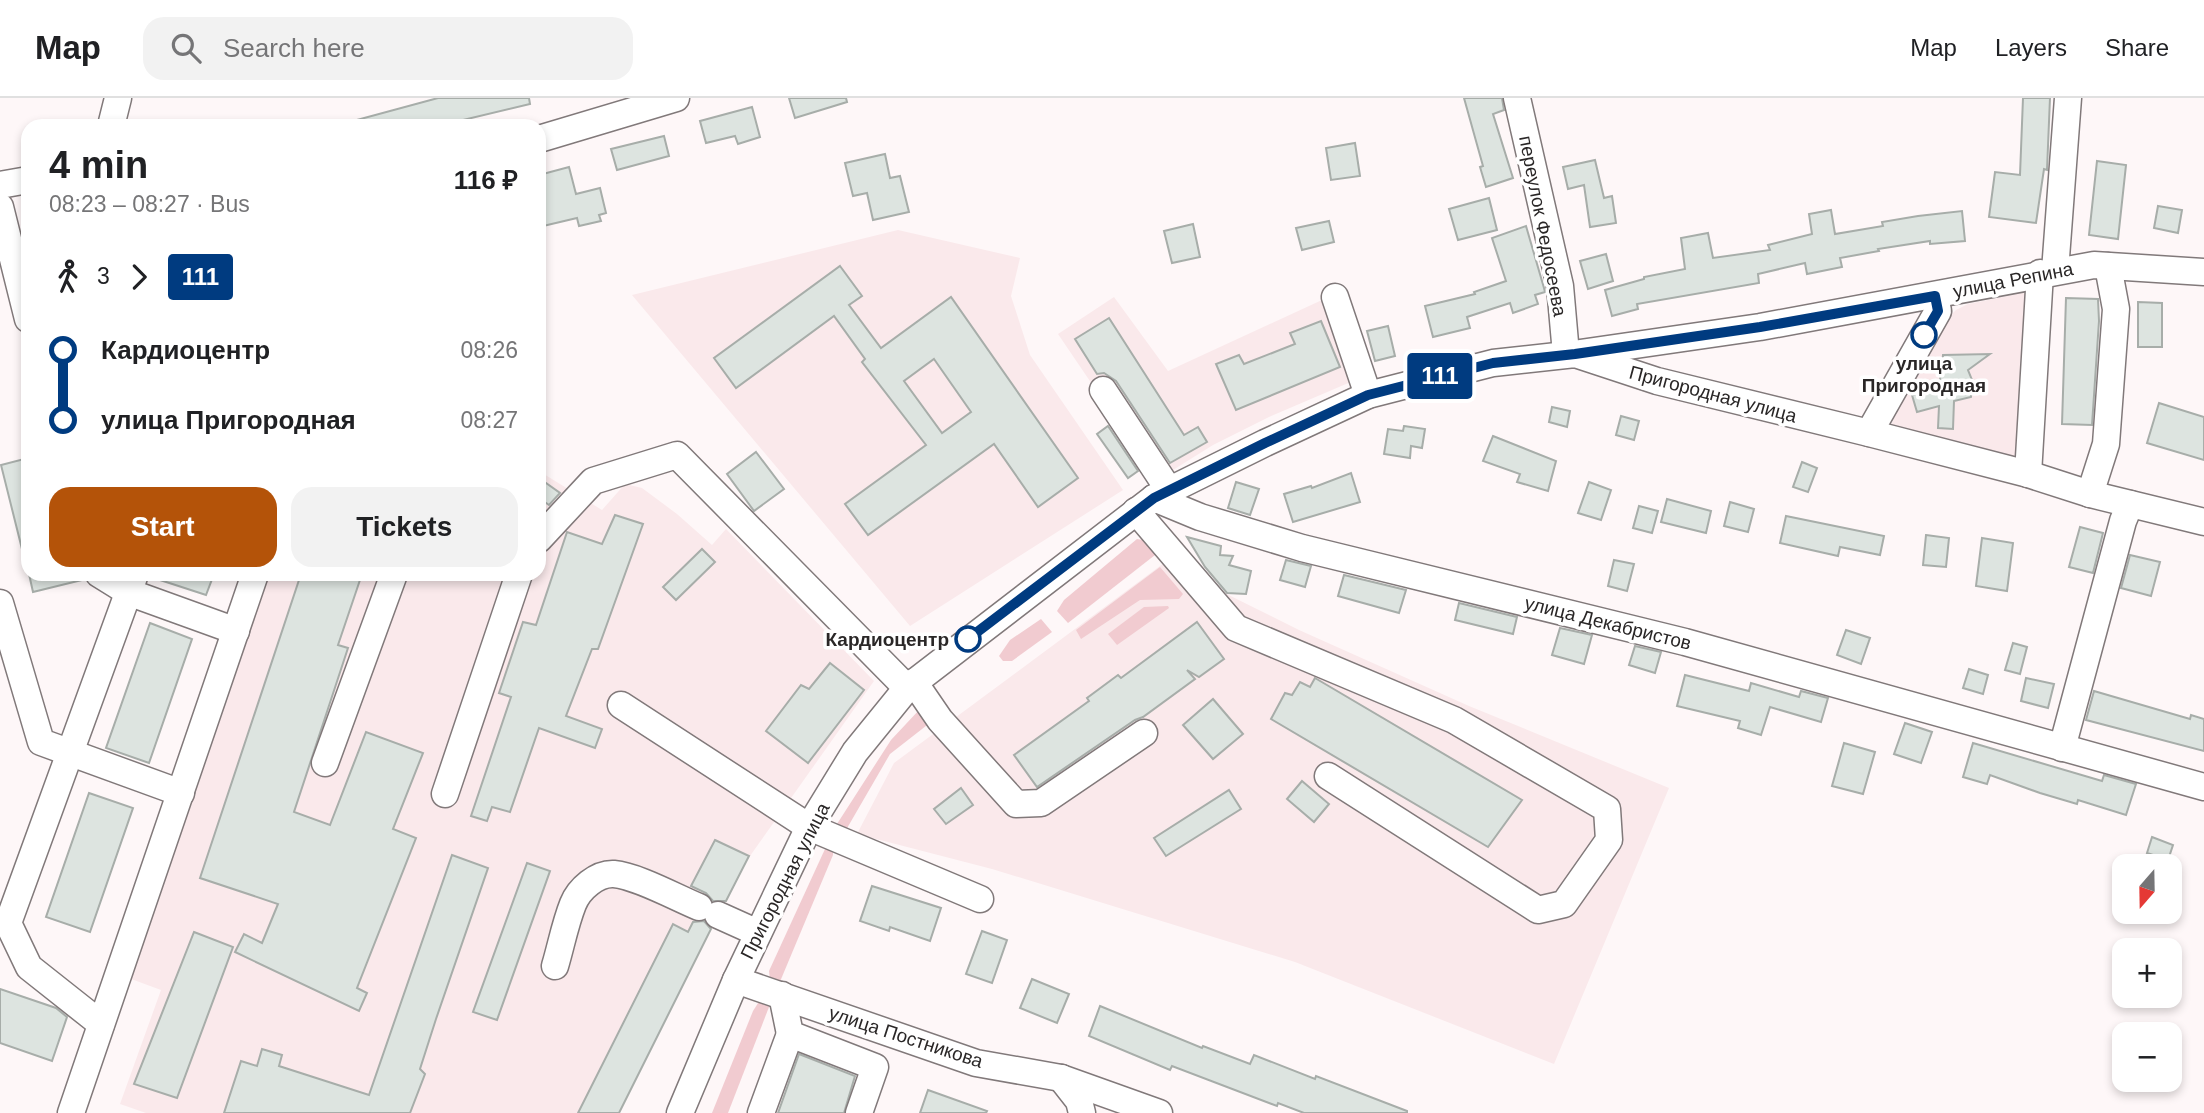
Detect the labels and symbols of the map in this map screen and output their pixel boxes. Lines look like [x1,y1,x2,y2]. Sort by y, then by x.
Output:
street label: переулок Федосеева [1515,134,1571,319]
street label: улица Репина [1951,258,2075,302]
marker: улица Пригородная [1911,322,1937,348]
line badge: 111 [1400,353,1480,399]
place label: улица Пригородная [1862,353,1986,396]
street label: Пригородная улица [1627,362,1799,427]
street label: улица Декабристов [1523,592,1693,654]
marker: Кардиоцентр [955,626,981,652]
place label: Кардиоцентр [825,629,949,650]
street label: Пригородная улица [736,799,834,963]
north arrow [2112,854,2182,924]
street label: улица Постникова [826,1002,986,1072]

